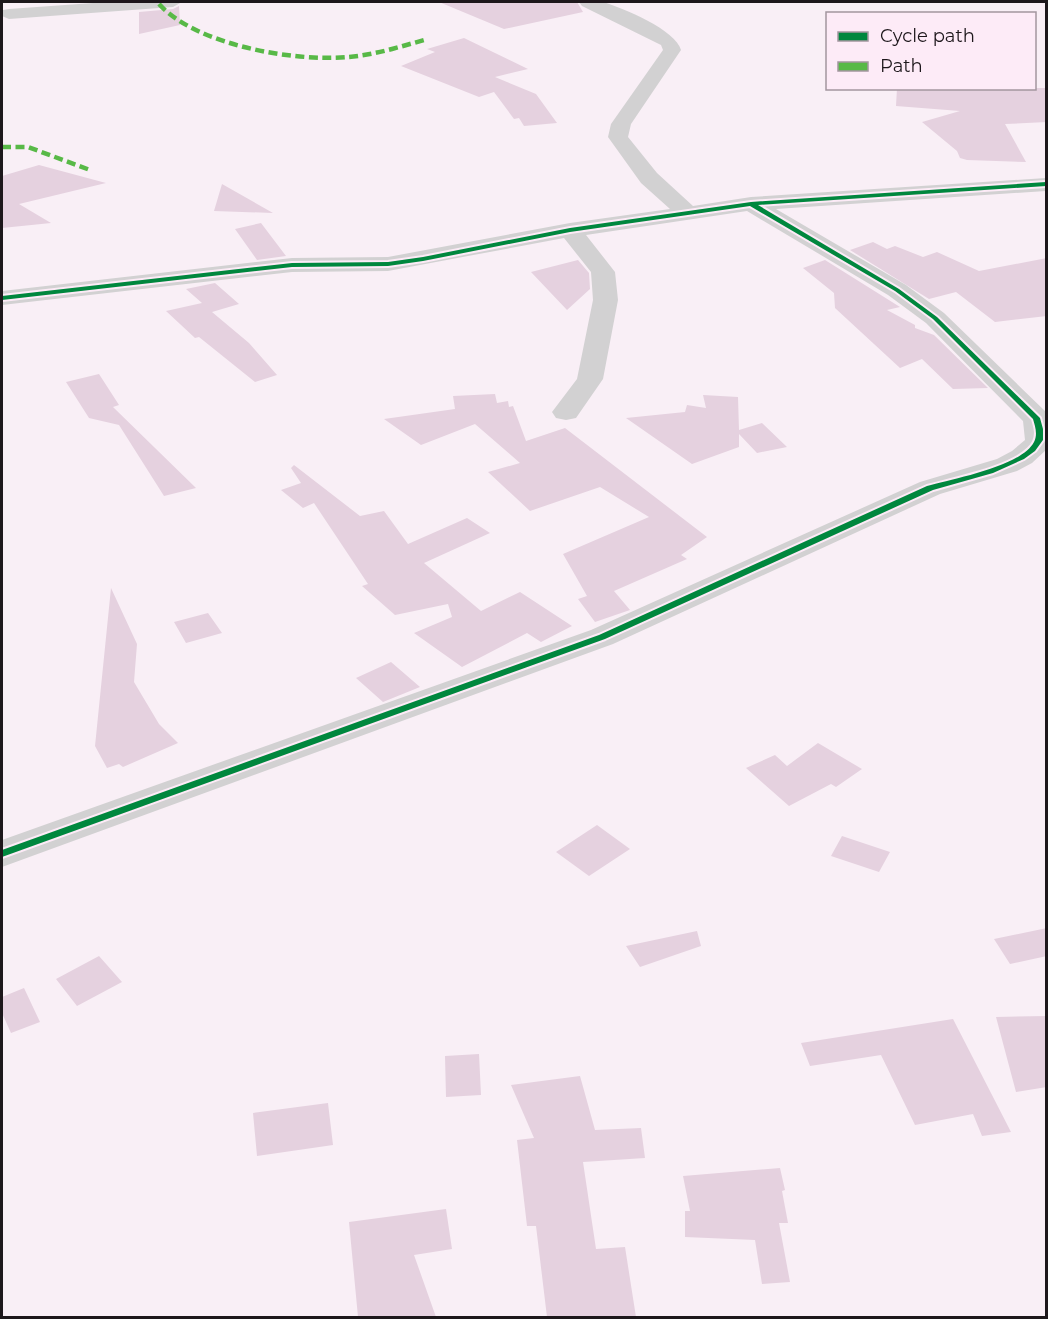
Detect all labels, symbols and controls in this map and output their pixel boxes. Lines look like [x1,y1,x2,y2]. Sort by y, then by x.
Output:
legend [826,12,1036,90]
text: Cycle path [880,25,975,47]
text: Path [880,55,923,77]

